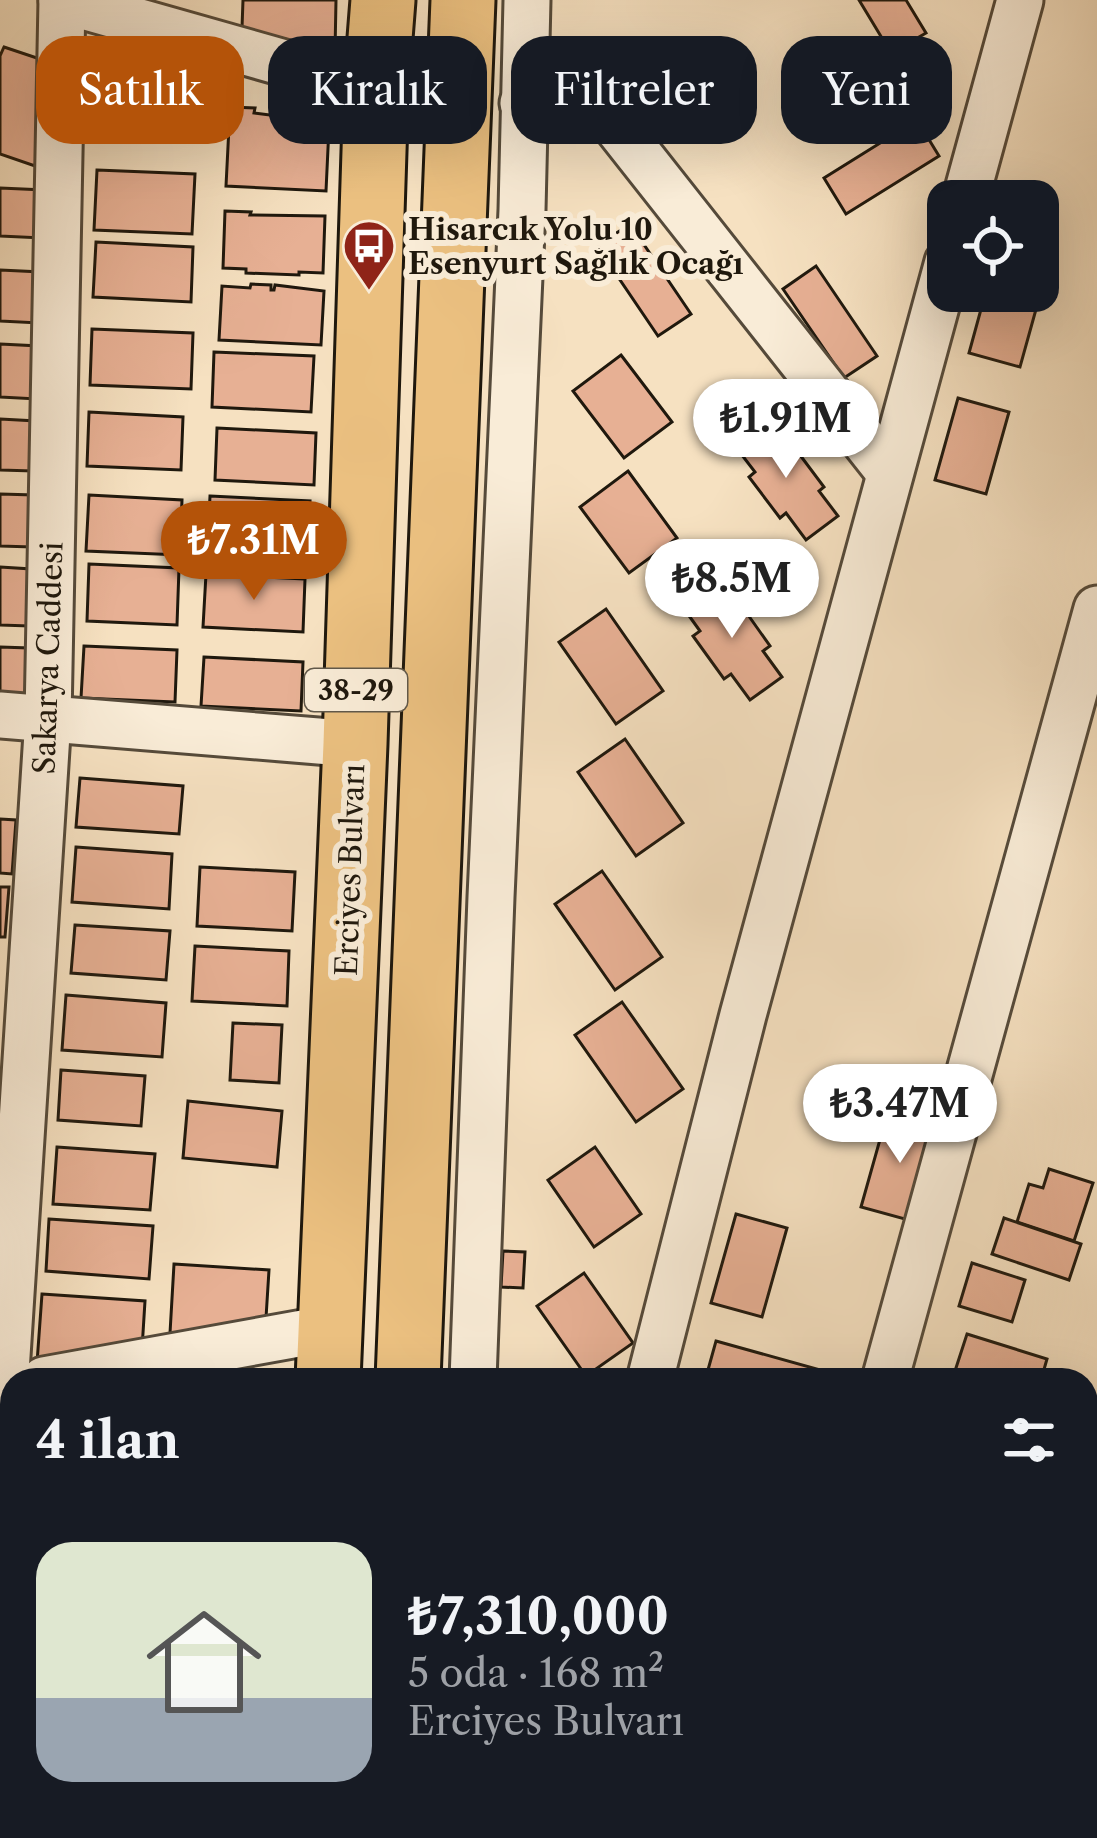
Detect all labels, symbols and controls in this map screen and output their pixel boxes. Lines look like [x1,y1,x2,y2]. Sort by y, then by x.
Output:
chip: Satılık [36,36,244,144]
chip: Kiralık [268,36,487,144]
chip: Filtreler [511,36,757,144]
chip: Yeni [781,36,952,144]
map controls [927,180,1059,312]
button: locate [927,180,1059,312]
place label: Hisarcık Yolu 10 Esenyurt Sağlık Ocağı [408,211,744,282]
bus stop icon: Hisarcık Yolu 10 Esenyurt Sağlık Ocağı [341,218,397,292]
pin: ₺1.91M [688,379,884,481]
text: ₺1.91M [720,394,852,442]
pin: ₺7.31M [156,501,352,603]
text: ₺7.31M [188,516,320,564]
pin: ₺8.5M [648,539,816,641]
street label: Sakarya Caddesi [25,541,71,775]
text: ₺8.5M [672,554,792,602]
road number: 38-29 [305,669,407,711]
street label: Erciyes Bulvarı [328,763,372,977]
pin: ₺3.47M [802,1064,998,1166]
text: ₺3.47M [830,1079,970,1127]
icon: filters [996,1407,1062,1473]
text: 4 ilan [36,1409,180,1471]
text: ₺7,310,000 [408,1585,669,1647]
icon: home [132,1590,276,1734]
text: 5 oda · 168 m² [408,1649,664,1697]
text: Erciyes Bulvarı [408,1697,684,1745]

